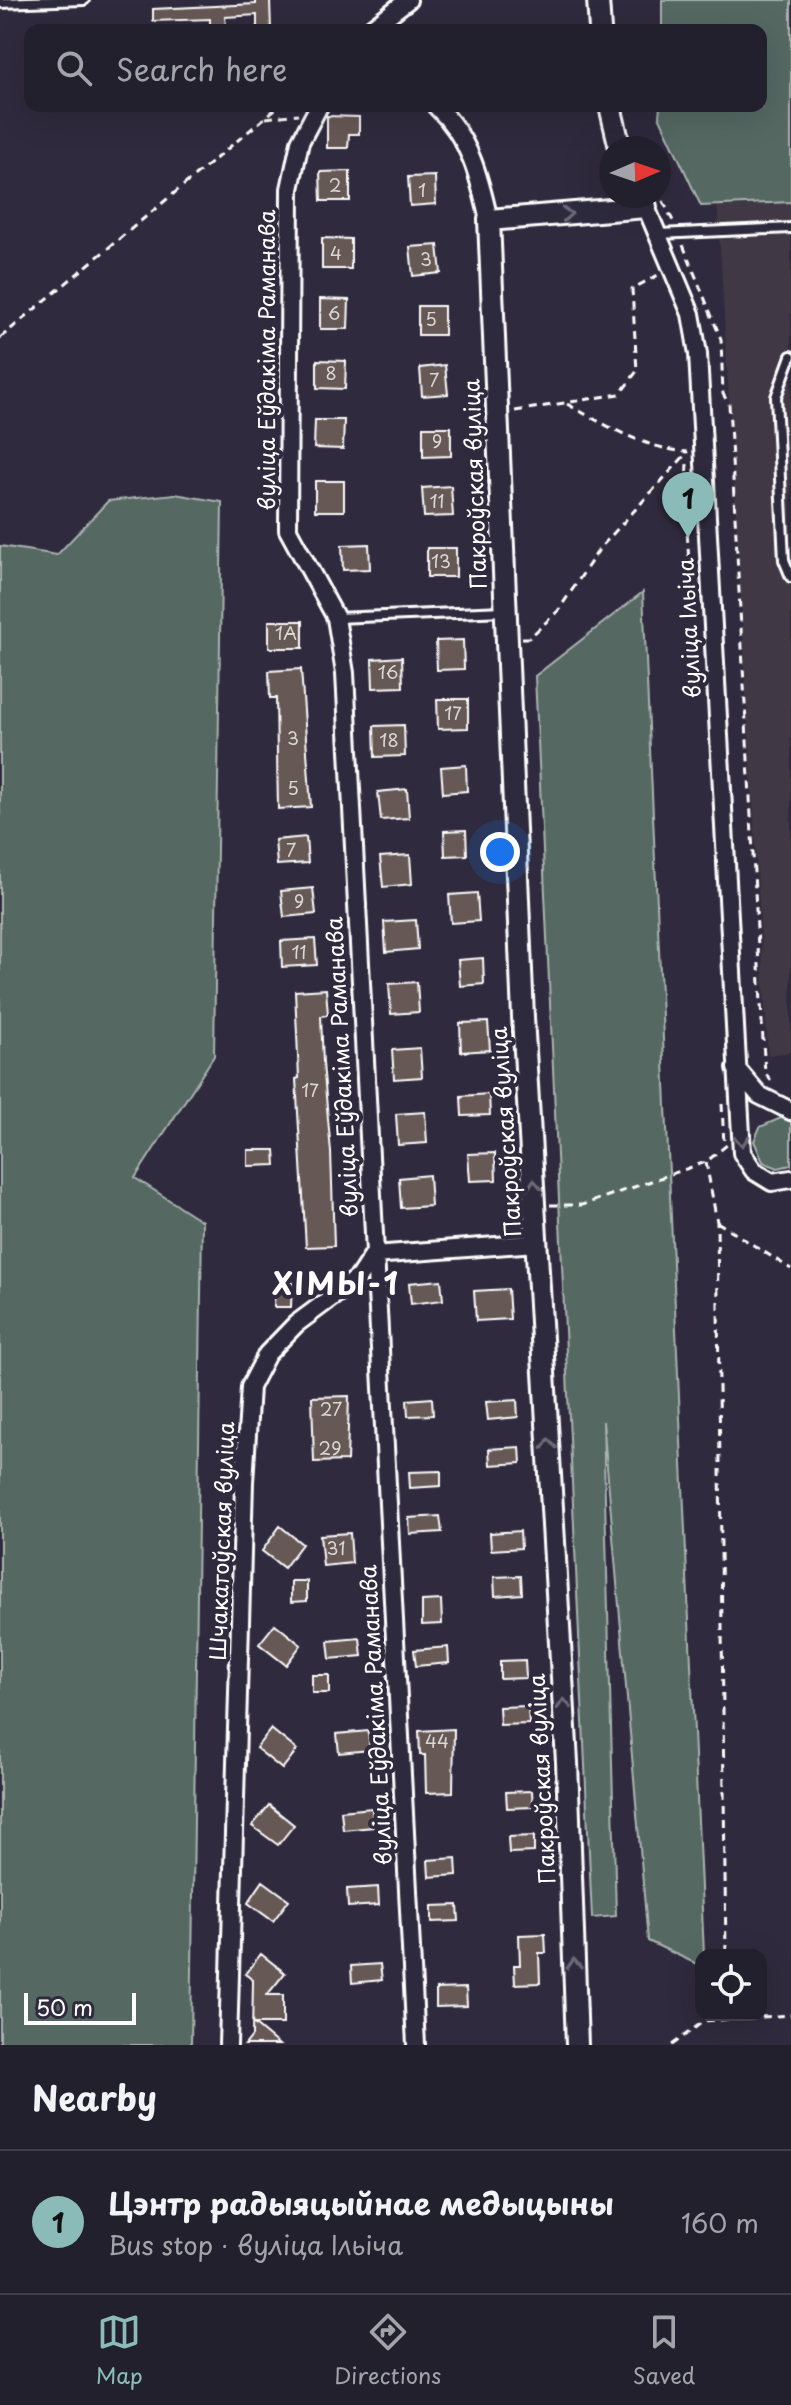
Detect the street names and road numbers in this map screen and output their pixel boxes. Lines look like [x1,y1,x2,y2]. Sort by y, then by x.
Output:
street label: вуліца Еўдакіма Раманава [249,210,282,510]
street label: Пакроўская вуліца [453,378,494,590]
street label: вуліца Ільіча [667,557,708,699]
street label: вуліца Еўдакіма Раманава [316,916,365,1218]
street label: Пакроўская вуліца [481,1025,528,1238]
street label: Шчакатоўская вуліца [200,1420,241,1661]
street label: вуліца Еўдакіма Раманава [350,1564,399,1866]
street label: Пакроўская вуліца [518,1672,562,1885]

